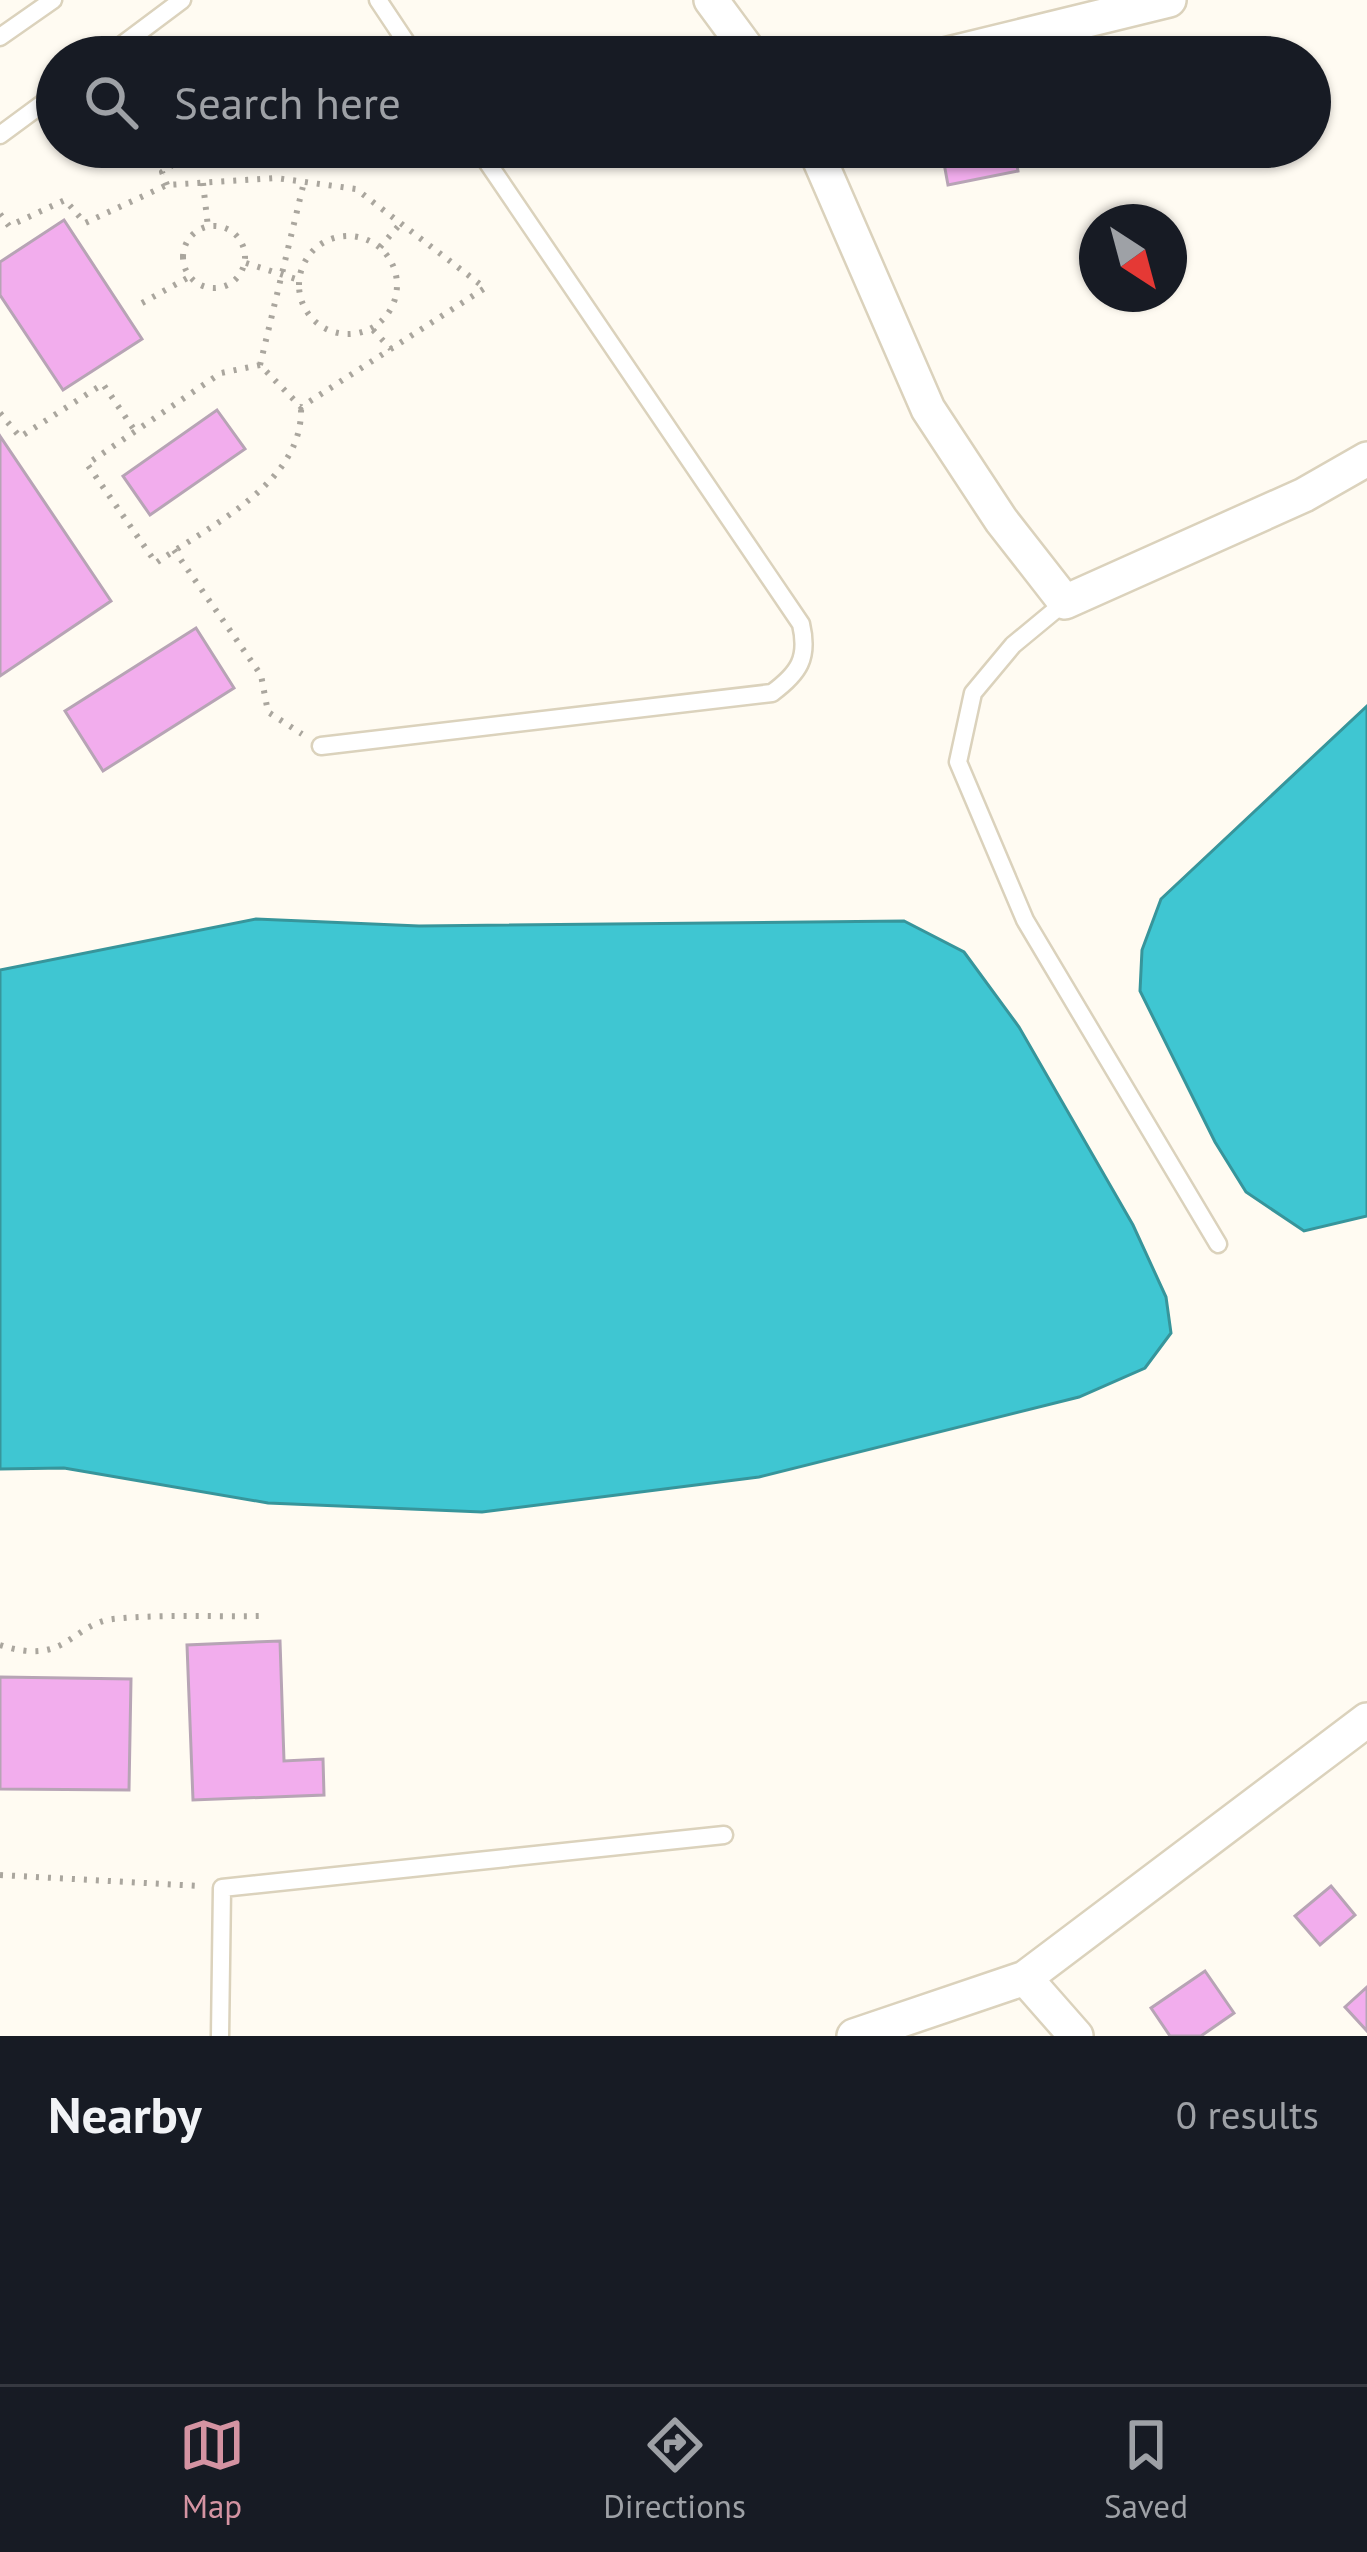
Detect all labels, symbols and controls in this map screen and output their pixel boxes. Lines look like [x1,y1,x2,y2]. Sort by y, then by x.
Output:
search box [36,36,1331,168]
icon: search [78,69,144,135]
text: Search here [174,73,401,131]
north arrow [1079,204,1187,312]
text: Nearby [48,2081,202,2147]
text: 0 results [1176,2089,1319,2140]
tab: Map [179,2412,245,2527]
tab: Directions [603,2412,746,2527]
tab: Saved [1104,2412,1188,2527]

